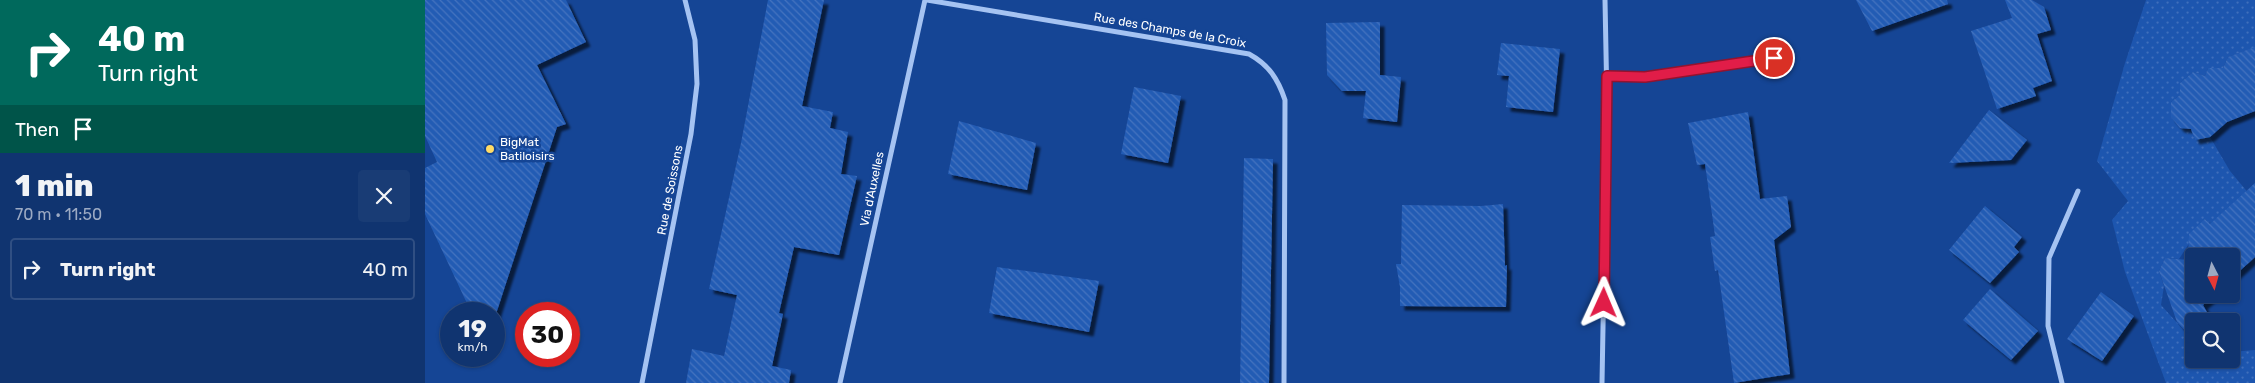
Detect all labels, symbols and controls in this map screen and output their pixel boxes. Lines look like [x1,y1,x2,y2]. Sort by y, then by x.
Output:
street label: Rue des Champs de la Croix [1093,10,1248,50]
text: 40 m [98,18,185,60]
icon: right [15,20,80,85]
pin [1753,37,1795,79]
icon: arrive [1760,44,1788,72]
text: Turn right [98,60,198,87]
icon: arrive [69,115,97,143]
text: Then [15,118,59,141]
place label: BigMat Batiloisirs [500,135,555,163]
marker: BigMat Batiloisirs [484,143,496,155]
street label: Rue de Soissons [654,144,686,236]
street label: Via d'Auxelles [857,150,887,228]
text: 1 min [15,168,93,204]
button: close [358,170,410,222]
text: 70 m · 11:50 [15,205,102,224]
north arrow [2185,248,2240,302]
map controls [2185,248,2240,368]
icon: right [17,255,45,283]
text: Turn right [60,258,155,281]
text: 40 m [363,258,408,281]
position arrow [1577,276,1629,328]
speed limit sign: 30 [515,302,580,367]
button: search [2185,313,2240,368]
text: 19 [458,314,487,343]
text: km/h [458,340,487,354]

